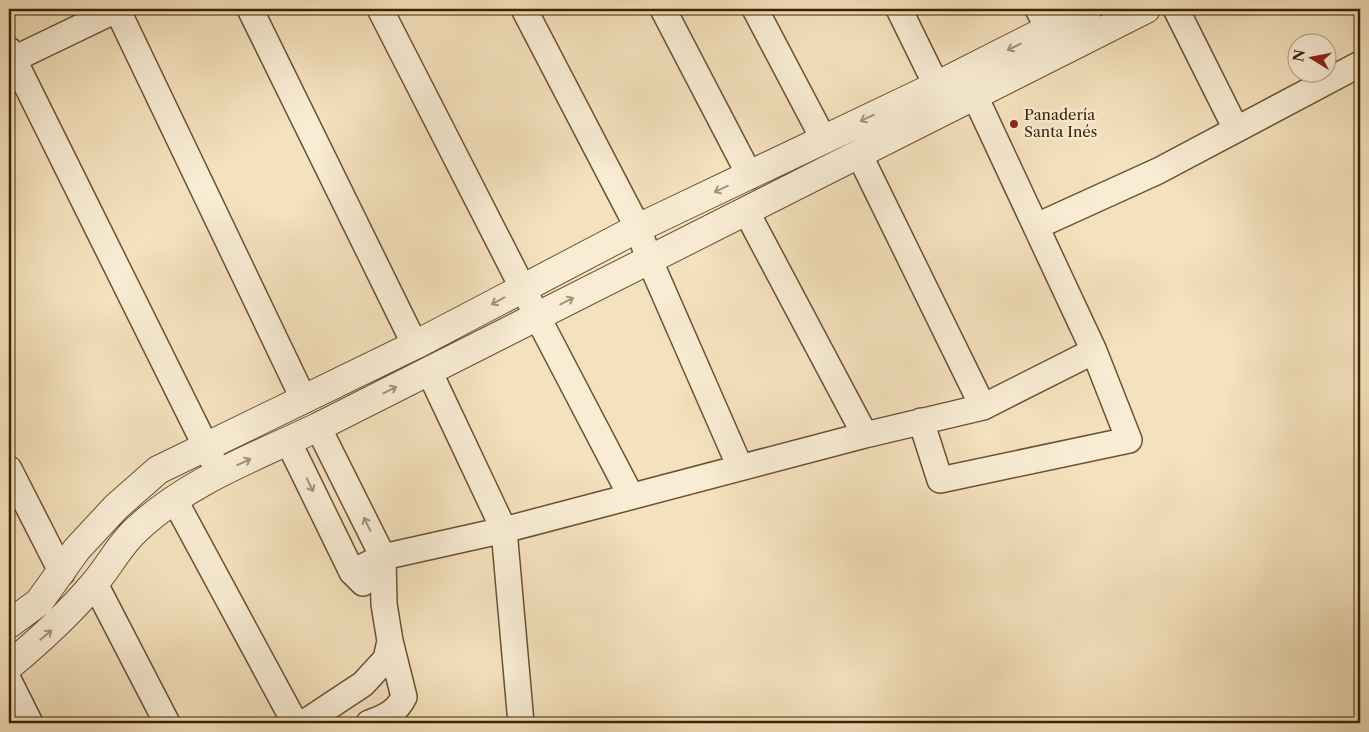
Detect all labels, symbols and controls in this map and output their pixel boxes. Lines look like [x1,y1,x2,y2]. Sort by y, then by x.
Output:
north arrow [1286,32,1336,82]
one-way arrow [1007,43,1022,52]
text: N [1289,48,1309,63]
place label: Panadería Santa Inés [1024,105,1097,141]
one-way arrow [860,114,875,123]
marker: Panadería Santa Inés [1008,118,1020,130]
one-way arrow [714,185,729,194]
one-way arrow [491,296,505,306]
one-way arrow [559,296,574,306]
one-way arrow [383,385,398,395]
one-way arrow [236,456,251,466]
one-way arrow [305,477,315,492]
one-way arrow [361,517,371,532]
one-way arrow [39,630,52,641]

